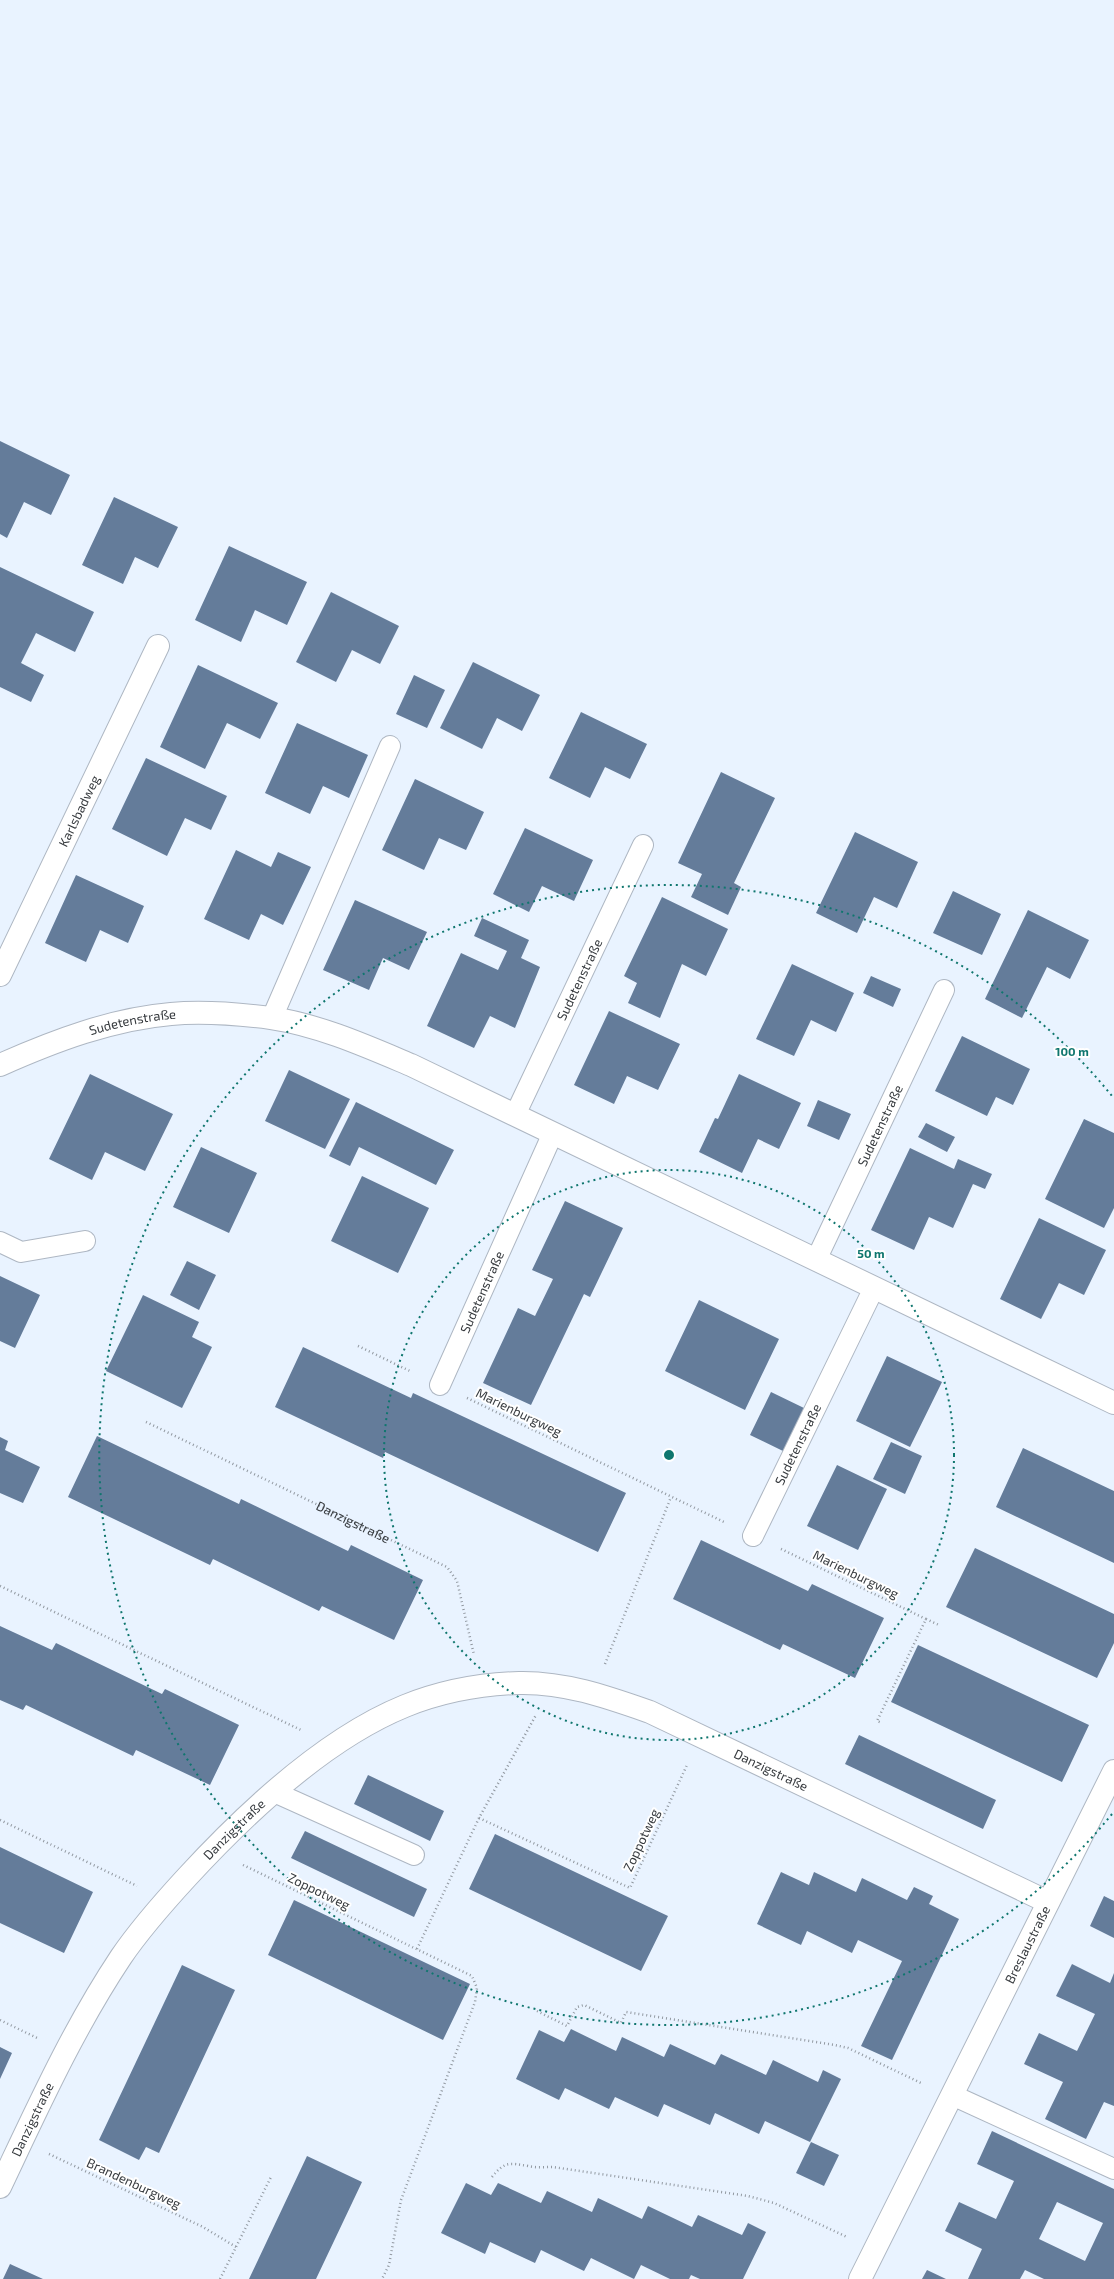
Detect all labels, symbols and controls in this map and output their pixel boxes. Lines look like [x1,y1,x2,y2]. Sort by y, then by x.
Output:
street label: Karlsbadweg [55,773,103,849]
street label: Sudetenstraße [553,936,605,1023]
street label: Sudetenstraße [87,1006,177,1038]
text: 100 m [1055,1044,1089,1058]
street label: Sudetenstraße [854,1082,906,1169]
text: 50 m [857,1246,885,1260]
street label: Sudetenstraße [456,1248,507,1336]
street label: Marienburgweg [473,1384,565,1440]
street label: Sudetenstraße [771,1401,824,1488]
centre of rings [662,1448,676,1462]
street label: Danzigstraße [314,1497,393,1546]
street label: Marienburgweg [810,1546,902,1602]
street label: Danzigstraße [731,1745,811,1794]
street label: Danzigstraße [200,1795,268,1863]
street label: Zoppotweg [620,1806,662,1874]
street label: Zoppotweg [285,1869,353,1913]
street label: Breslaustraße [1001,1903,1053,1986]
street label: Danzigstraße [8,2080,57,2159]
street label: Brandenburgweg [84,2154,184,2212]

